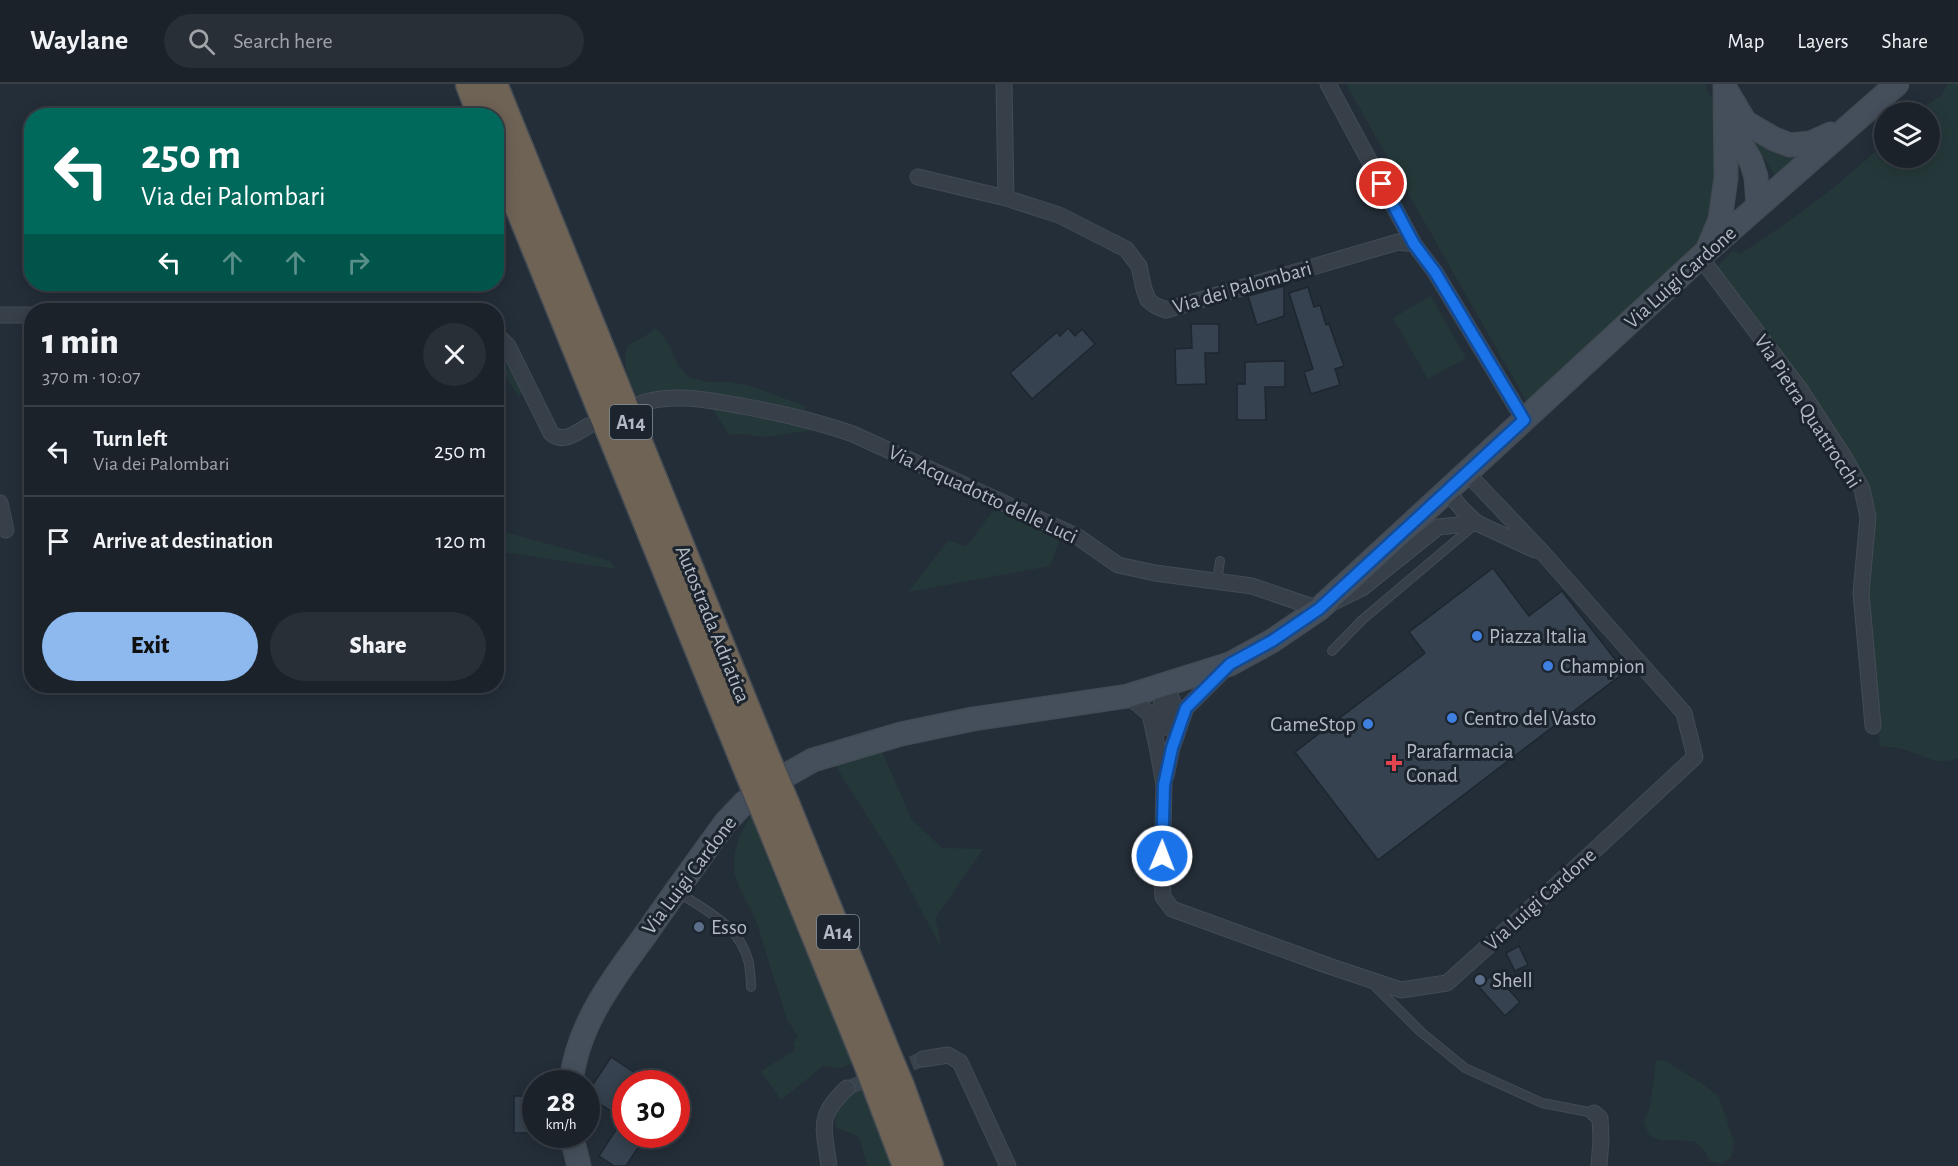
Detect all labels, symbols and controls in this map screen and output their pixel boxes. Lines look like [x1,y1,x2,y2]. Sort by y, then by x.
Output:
search box [164,14,584,68]
icon: search [185,25,218,58]
text: Waylane [30,27,128,55]
text: Search here [233,30,333,52]
text: Map [1728,31,1764,52]
text: Layers [1797,31,1848,52]
text: Share [1881,31,1928,52]
map controls [1874,102,1940,168]
button: layers [1874,102,1940,168]
icon: left [42,132,120,210]
text: 250 m [141,134,241,176]
pin [1356,158,1407,209]
icon: arrive [1365,167,1398,200]
text: Via dei Palombari [141,183,326,210]
street label: Via Luigi Cardone [1621,222,1740,333]
icon: left [153,246,186,279]
icon: ahead [216,246,249,279]
icon: ahead [279,246,312,279]
icon: right [342,246,375,279]
street label: Via dei Palombari [1170,258,1314,317]
button: close [423,323,486,386]
text: 1 min [42,324,119,360]
street label: Via Pietra Quattrocchi [1750,331,1865,492]
text: 370 m · 10:07 [42,367,141,387]
road number: A14 [610,405,652,439]
text: Turn left [93,428,167,450]
icon: left [42,435,75,468]
text: 250 m [434,440,486,462]
street label: Via Acquadotto delle Luci [885,441,1080,547]
text: Via dei Palombari [93,454,230,474]
icon: arrive [42,525,75,558]
text: Arrive at destination [93,530,273,552]
text: 120 m [436,530,486,552]
street label: Autostrada Adriatica [671,543,754,706]
button: Exit [42,612,258,681]
button: Share [270,612,486,681]
place label: Piazza Italia [1489,626,1587,647]
marker: Piazza Italia [1470,629,1484,643]
place label: Champion [1560,656,1645,677]
marker: Champion [1541,659,1555,673]
place label: Centro del Vasto [1464,708,1596,729]
marker: Centro del Vasto [1445,711,1459,725]
place label: GameStop [1270,714,1356,735]
marker: GameStop [1361,717,1375,731]
place label: Parafarmacia Conad [1406,741,1514,786]
marker: Parafarmacia Conad [1387,756,1401,770]
street label: Via Luigi Cardone [638,812,741,938]
position arrow [1130,824,1194,888]
street label: Via Luigi Cardone [1481,844,1600,955]
road number: A14 [817,915,859,949]
place label: Esso [711,917,747,938]
marker: Esso [692,920,706,934]
place label: Shell [1492,970,1533,991]
marker: Shell [1473,973,1487,987]
speed limit sign: 30 [612,1070,690,1148]
text: 28 [547,1087,575,1117]
text: km/h [546,1117,576,1132]

